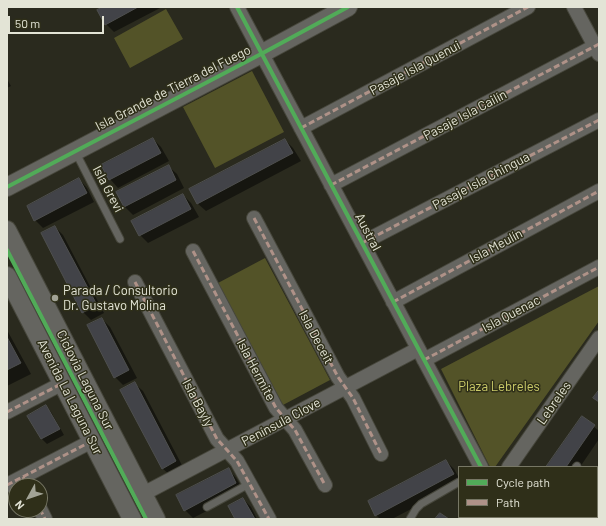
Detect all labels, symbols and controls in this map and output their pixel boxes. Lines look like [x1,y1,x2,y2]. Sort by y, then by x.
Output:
scale bar [10,8,106,34]
text: 50 m [15,16,40,30]
street label: Pasaje Isla Quenui [367,38,463,98]
street label: Isla Grande de Tierra del Fuego [93,42,253,134]
street label: Pasaje Isla Cailín [421,86,509,144]
street label: Pasaje Isla Chingua [430,149,532,213]
street label: Isla Grevi [89,163,127,215]
street label: Austral [352,211,384,253]
street label: Isla Meulín [467,226,525,266]
place label: Parada / Consultorio Dr. Gustavo Molina [63,283,178,314]
street label: Isla Quenac [479,292,543,336]
marker: Parada / Consultorio Dr. Gustavo Molina [50,293,60,303]
street label: Isla Deceit [295,308,337,366]
street label: Ciclovia Laguna Sur [53,327,117,433]
street label: Avenida La Laguna Sur [34,337,106,457]
street label: Isla Hermite [233,337,279,403]
street label: Isla Bayly [179,377,217,429]
street label: Lebreles [534,378,574,428]
park label: Plaza Lebreles [458,379,540,395]
street label: Península Clove [239,395,323,449]
legend [458,466,598,518]
text: Cycle path [496,475,550,489]
north arrow [8,478,48,518]
text: Path [496,495,520,509]
text: N [12,498,27,512]

